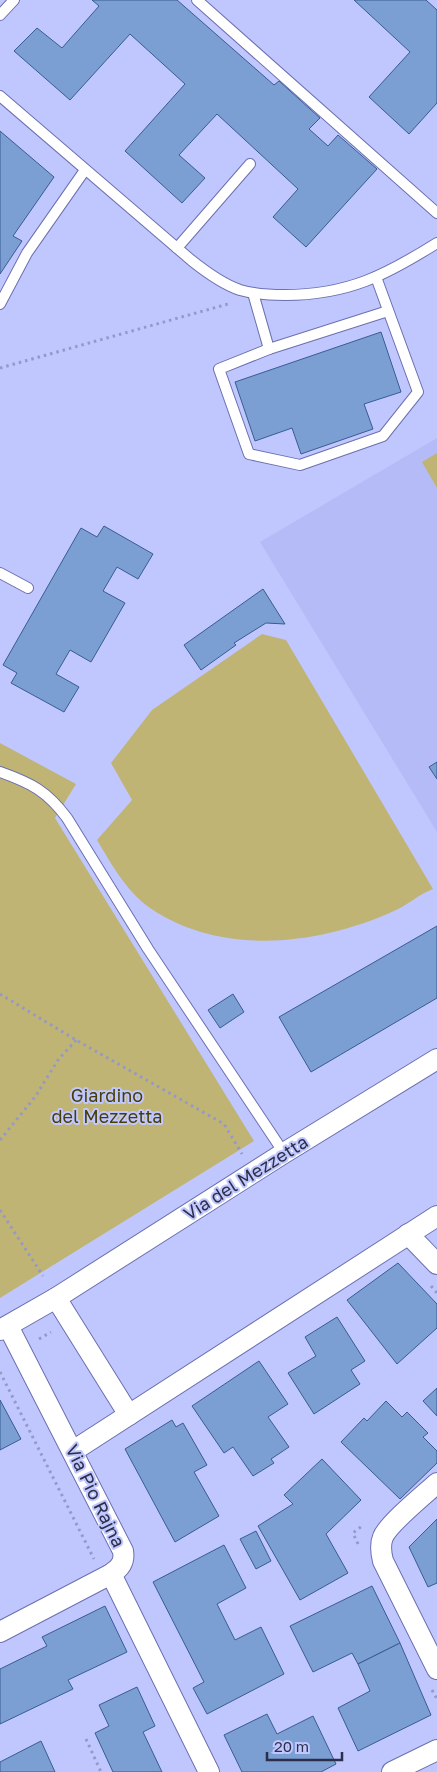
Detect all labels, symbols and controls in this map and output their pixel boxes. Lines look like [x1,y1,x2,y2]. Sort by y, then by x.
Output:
park label: Giardino del Mezzetta [51,1084,163,1127]
street label: Via del Mezzetta [179,1130,312,1224]
street label: Via Pio Rajna [62,1441,130,1551]
scale bar [267,1730,342,1762]
text: 20 m [274,1737,309,1755]

